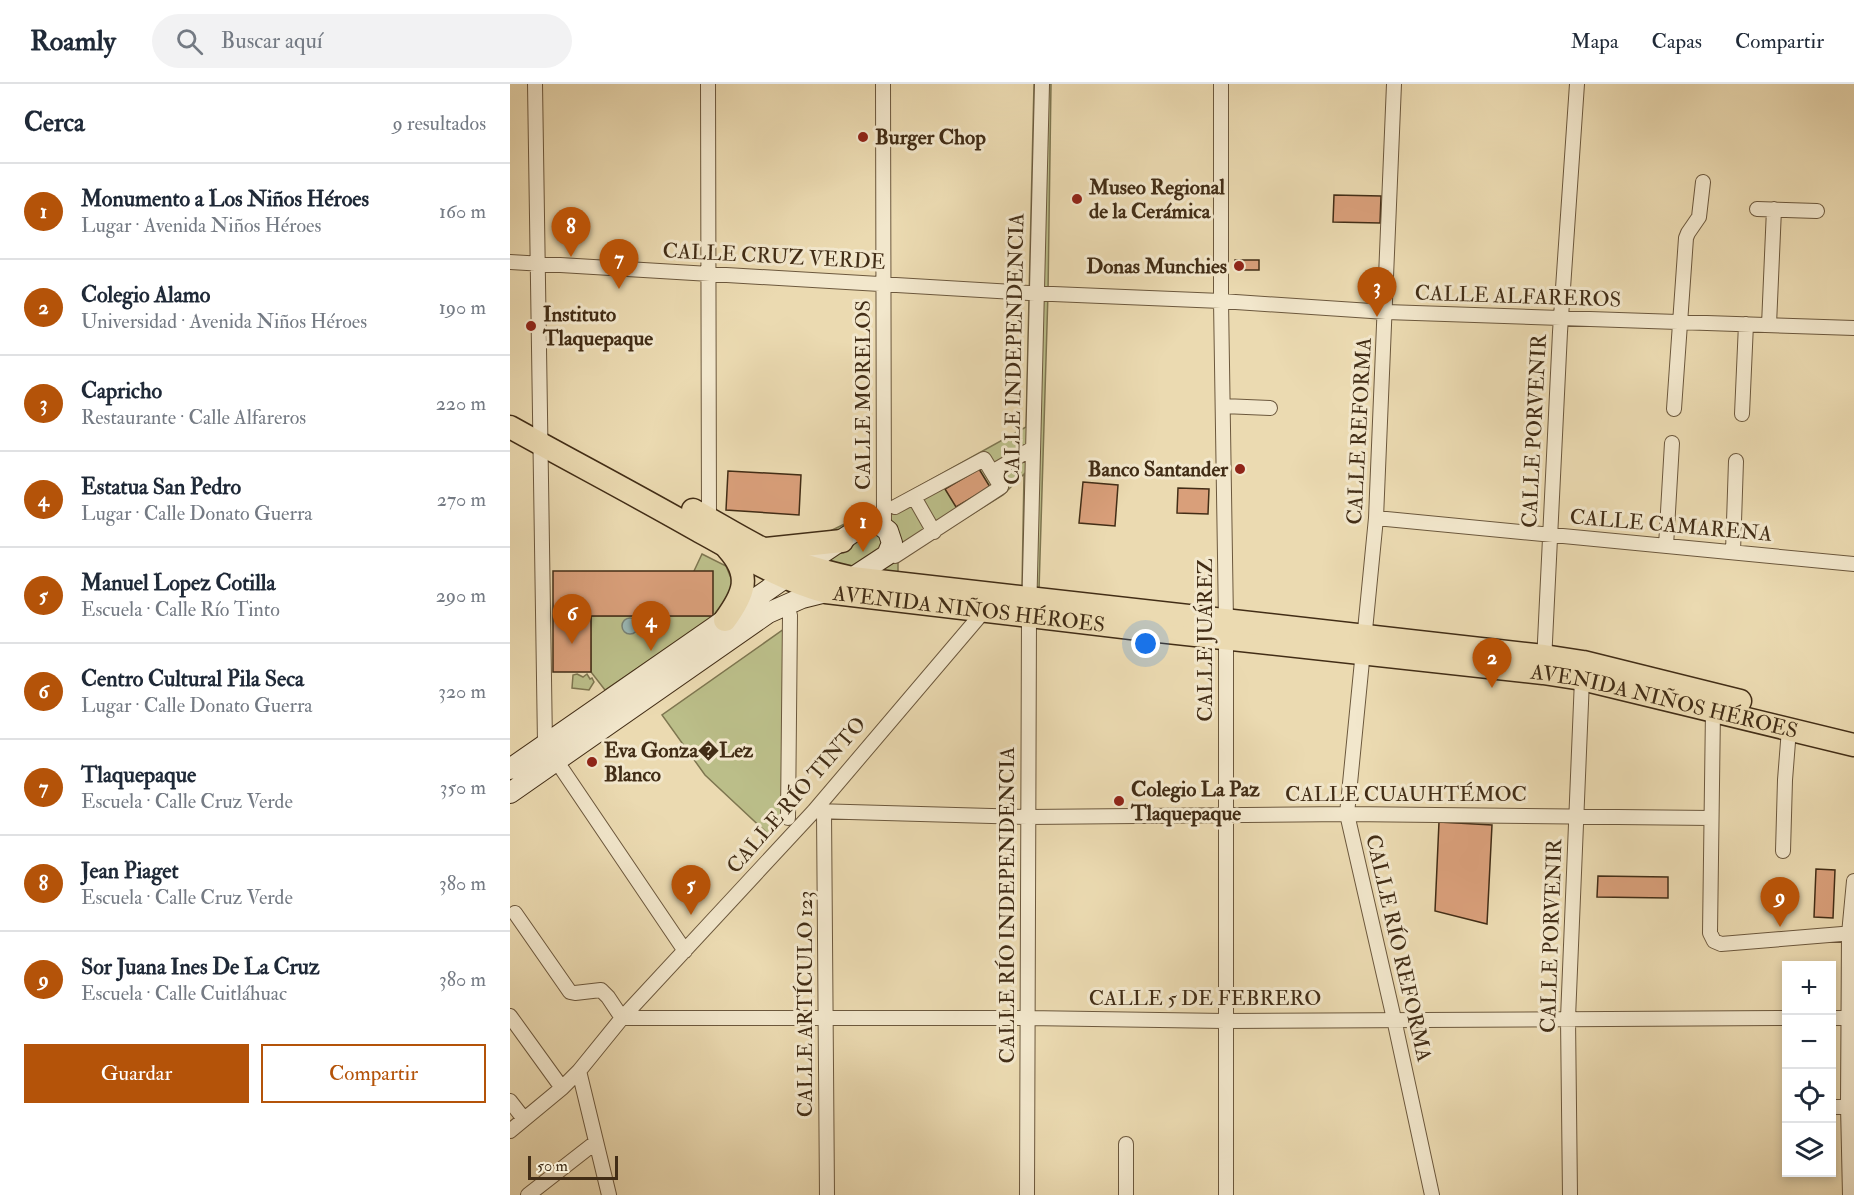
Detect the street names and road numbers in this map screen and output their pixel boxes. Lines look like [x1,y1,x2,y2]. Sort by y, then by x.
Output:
street label: CALLE INDEPENDENCIA [999,213,1030,485]
street label: CALLE CRUZ VERDE [662,237,886,276]
street label: CALLE ALFAREROS [1414,279,1622,314]
street label: CALLE MORELOS [850,300,877,490]
street label: CALLE PORVENIR [1516,332,1553,529]
street label: CALLE REFORMA [1341,337,1378,525]
street label: CALLE CAMARENA [1569,503,1773,548]
street label: CALLE JUÁREZ [1192,558,1219,722]
street label: AVENIDA NIÑOS HÉROES [831,580,1106,639]
street label: AVENIDA NIÑOS HÉROES [1528,659,1801,745]
street label: CALLE RÍO TINTO [721,711,872,879]
street label: CALLE RÍO INDEPENDENCIA [994,747,1021,1063]
street label: CALLE CUAUHTÉMOC [1285,781,1527,808]
street label: CALLE RÍO REFORMA [1359,832,1438,1064]
street label: CALLE PORVENIR [1535,838,1568,1033]
street label: CALLE ARTÍCULO 123 [792,891,819,1117]
street label: CALLE 5 DE FEBRERO [1089,985,1321,1012]

